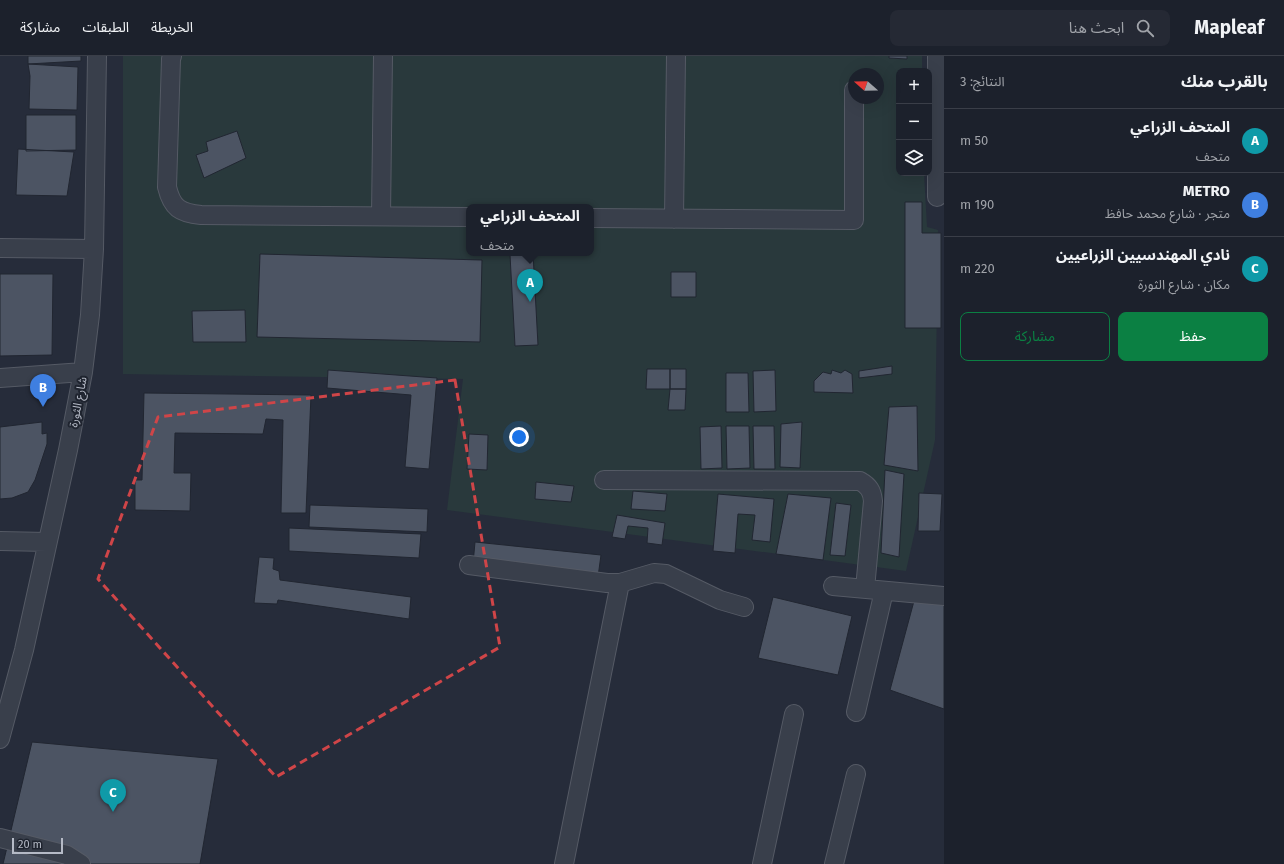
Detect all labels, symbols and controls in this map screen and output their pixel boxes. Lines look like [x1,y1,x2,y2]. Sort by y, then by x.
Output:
search box [890,10,1170,46]
text: Mapleaf [1194,16,1264,39]
icon: search [1134,17,1156,39]
text: مشاركة [20,19,60,36]
text: الطبقات [82,19,129,36]
text: الخريطة [151,19,193,36]
text: ابحث هنا [1069,19,1124,37]
north arrow [848,68,884,104]
map controls [896,68,932,176]
button: + [896,68,932,104]
text: بالقرب منك [1181,71,1268,92]
text: النتائج: 3 [960,74,1005,89]
button: − [896,104,932,140]
text: المتحف الزراعي [1130,118,1230,136]
text: 50 m [960,133,988,148]
text: A [1251,133,1259,148]
button: layers [896,140,932,176]
text: متحف [1196,149,1230,164]
text: METRO [1183,182,1230,200]
text: 190 m [960,197,994,212]
text: B [1251,197,1259,212]
popup [466,204,594,256]
text: متجر · شارع محمد حافظ [1105,206,1230,221]
text: المتحف الزراعي [480,207,580,225]
text: متحف [480,238,514,253]
text: نادي المهندسيين الزراعيين [1056,246,1230,264]
text: 220 m [960,261,995,276]
text: C [1251,261,1259,276]
pin: A [517,269,543,302]
text: مكان · شارع الثورة [1138,277,1230,292]
button: مشاركة [960,312,1110,361]
button: حفظ [1118,312,1268,361]
pin: B [30,374,56,407]
street label: شارع الثورة [66,375,92,429]
your location [509,427,529,447]
pin: C [100,779,126,812]
scale bar [12,836,63,855]
text: 20 m [18,838,42,851]

